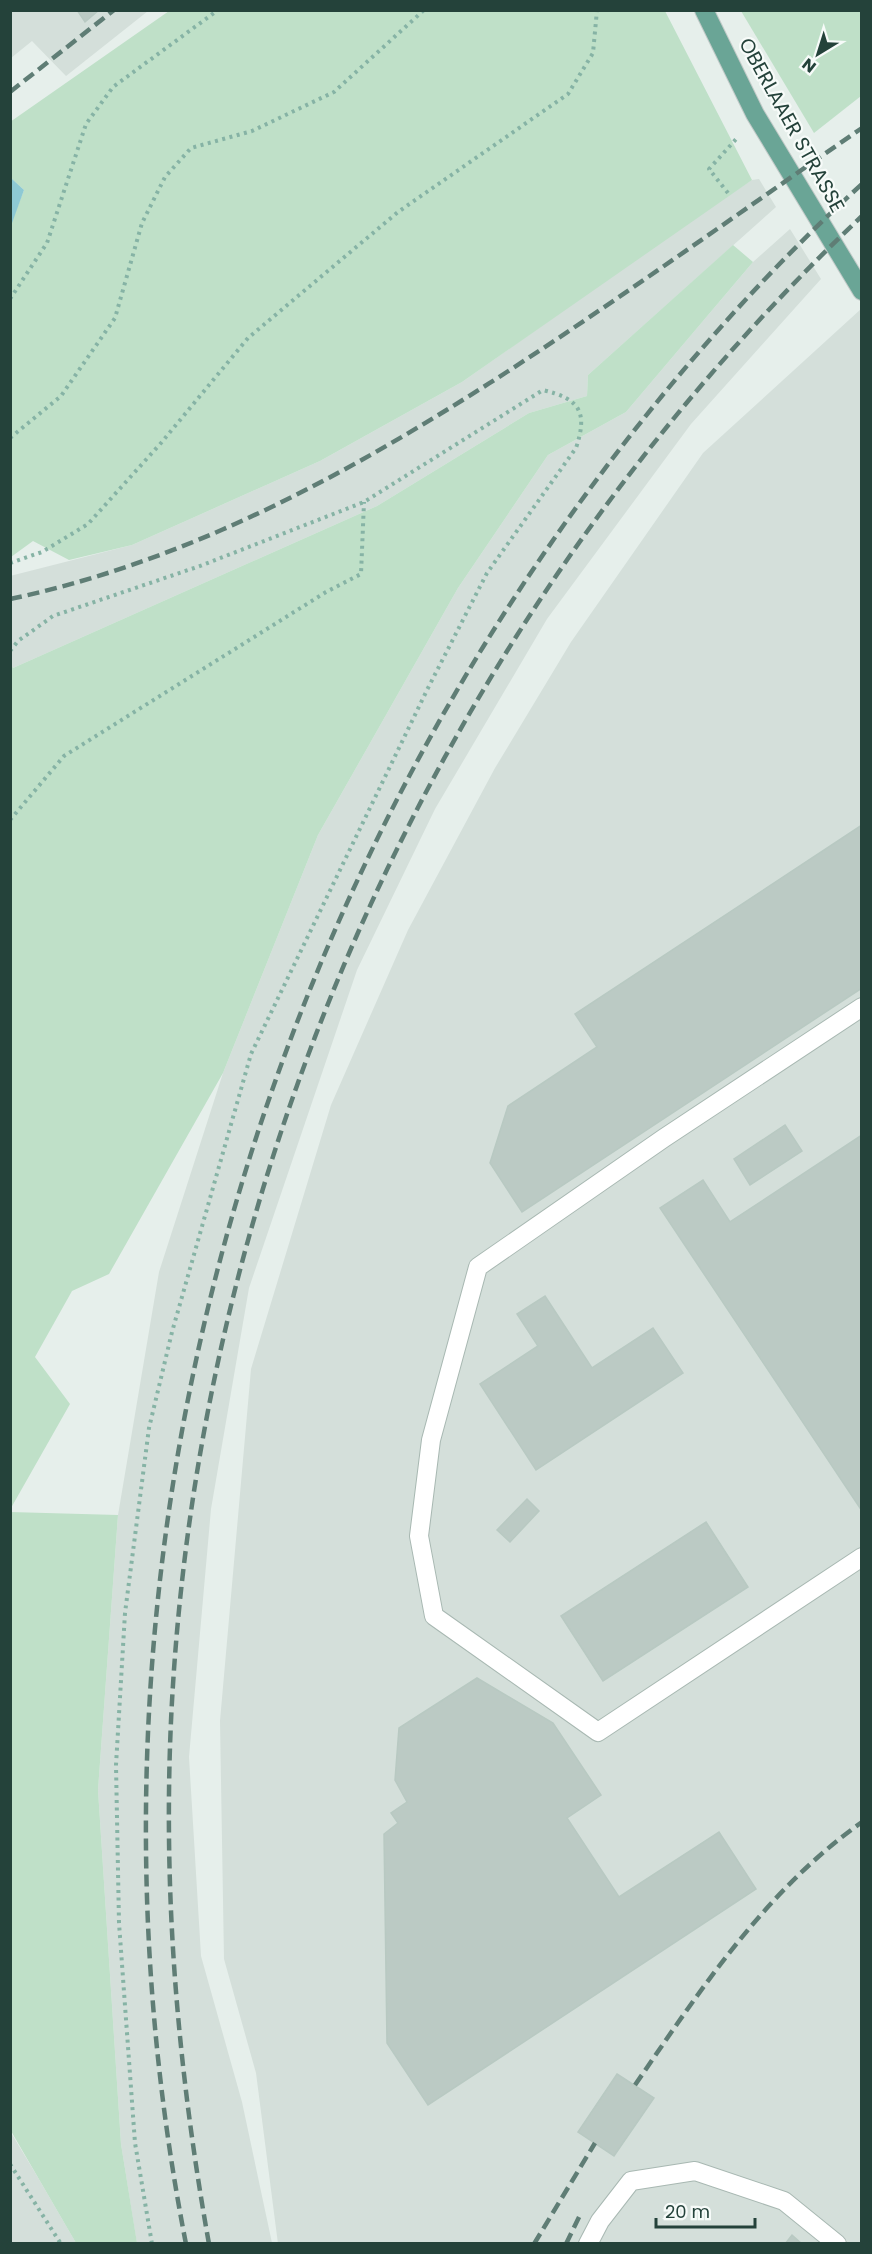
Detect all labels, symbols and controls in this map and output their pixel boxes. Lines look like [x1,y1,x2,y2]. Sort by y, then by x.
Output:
north arrow [788,24,848,84]
street label: OBERLAAER STRASSE [732,33,852,217]
text: N [797,53,821,78]
scale bar [656,2191,755,2229]
text: 20 m [665,2199,710,2224]

